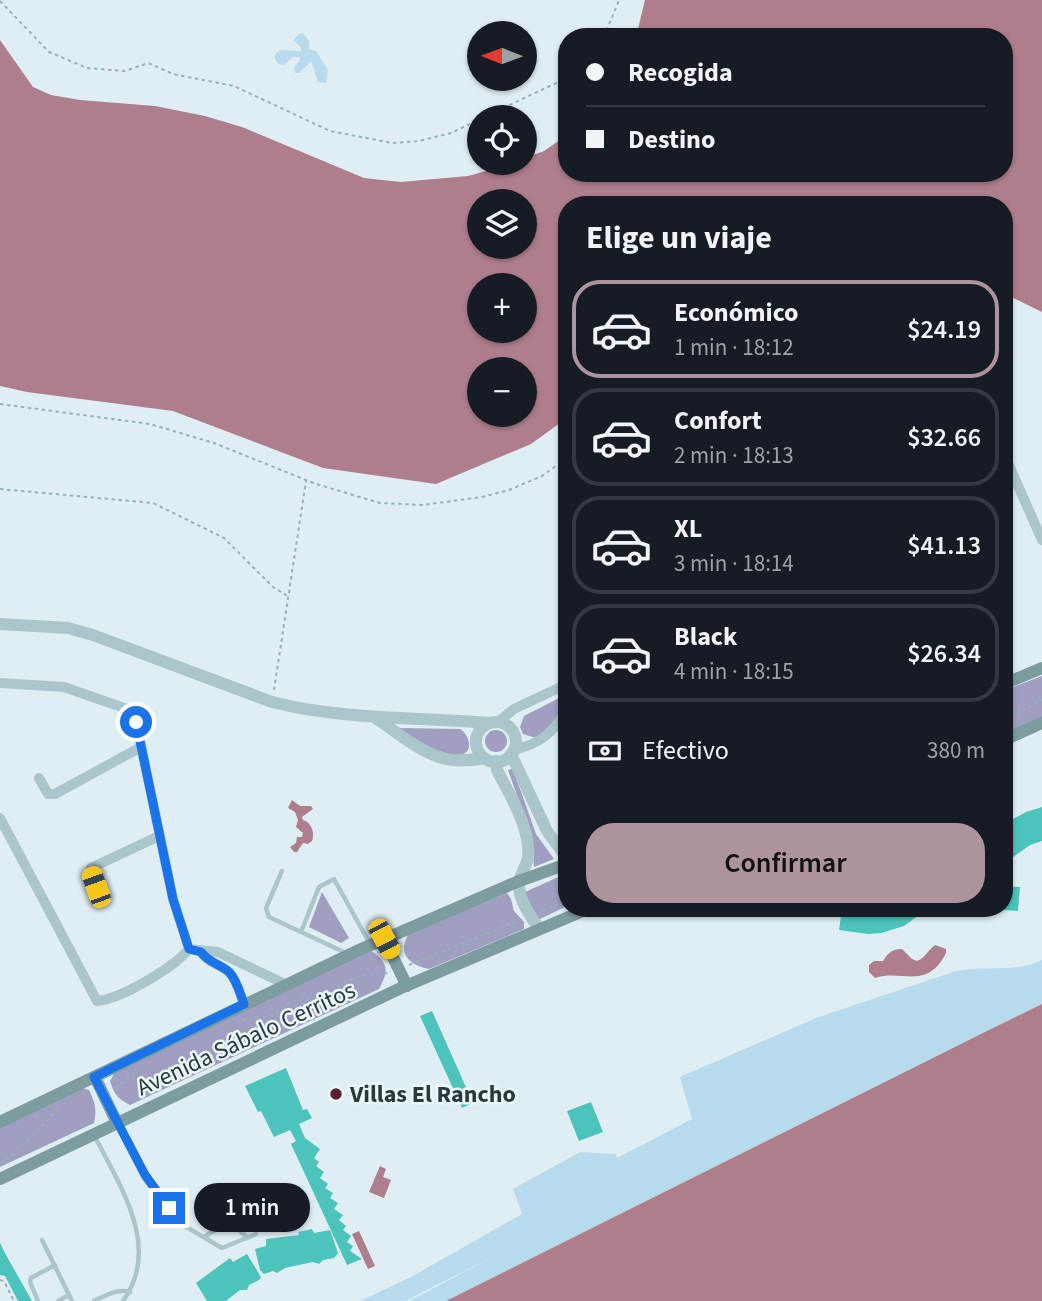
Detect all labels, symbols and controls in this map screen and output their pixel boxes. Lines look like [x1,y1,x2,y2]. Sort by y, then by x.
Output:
north arrow [467,21,537,91]
map controls [467,21,537,427]
text: Recogida [628,54,733,91]
button: locate [467,105,537,175]
text: Destino [628,121,715,158]
button: layers [467,189,537,259]
text: Elige un viaje [586,215,772,261]
button: + [467,273,537,343]
text: Económico [674,294,799,331]
icon: car [590,298,653,361]
text: $24.19 [907,311,981,348]
text: 1 min · 18:12 [674,331,794,364]
button: − [467,357,537,427]
text: Confort [674,402,762,439]
icon: car [590,406,653,469]
text: $32.66 [907,419,981,456]
text: 2 min · 18:13 [674,439,794,472]
text: XL [674,510,702,547]
icon: car [590,514,653,577]
text: $41.13 [907,527,981,564]
text: 3 min · 18:14 [674,547,794,580]
text: Black [674,618,737,655]
icon: car [590,622,653,685]
text: $26.34 [907,635,981,672]
text: 4 min · 18:15 [674,655,794,688]
route start [120,706,152,738]
icon: cash [586,732,624,770]
text: Efectivo [642,732,729,769]
text: 380 m [927,734,985,767]
button: Confirmar [586,823,985,903]
car [79,864,114,910]
car [365,916,404,962]
street label: Avenida Sábalo Cerritos [131,973,361,1105]
place label: Villas El Rancho [349,1077,516,1112]
marker: Villas El Rancho [328,1086,344,1102]
callout: 1 min [194,1184,309,1232]
text: 1 min [225,1191,279,1224]
route end [153,1192,185,1224]

